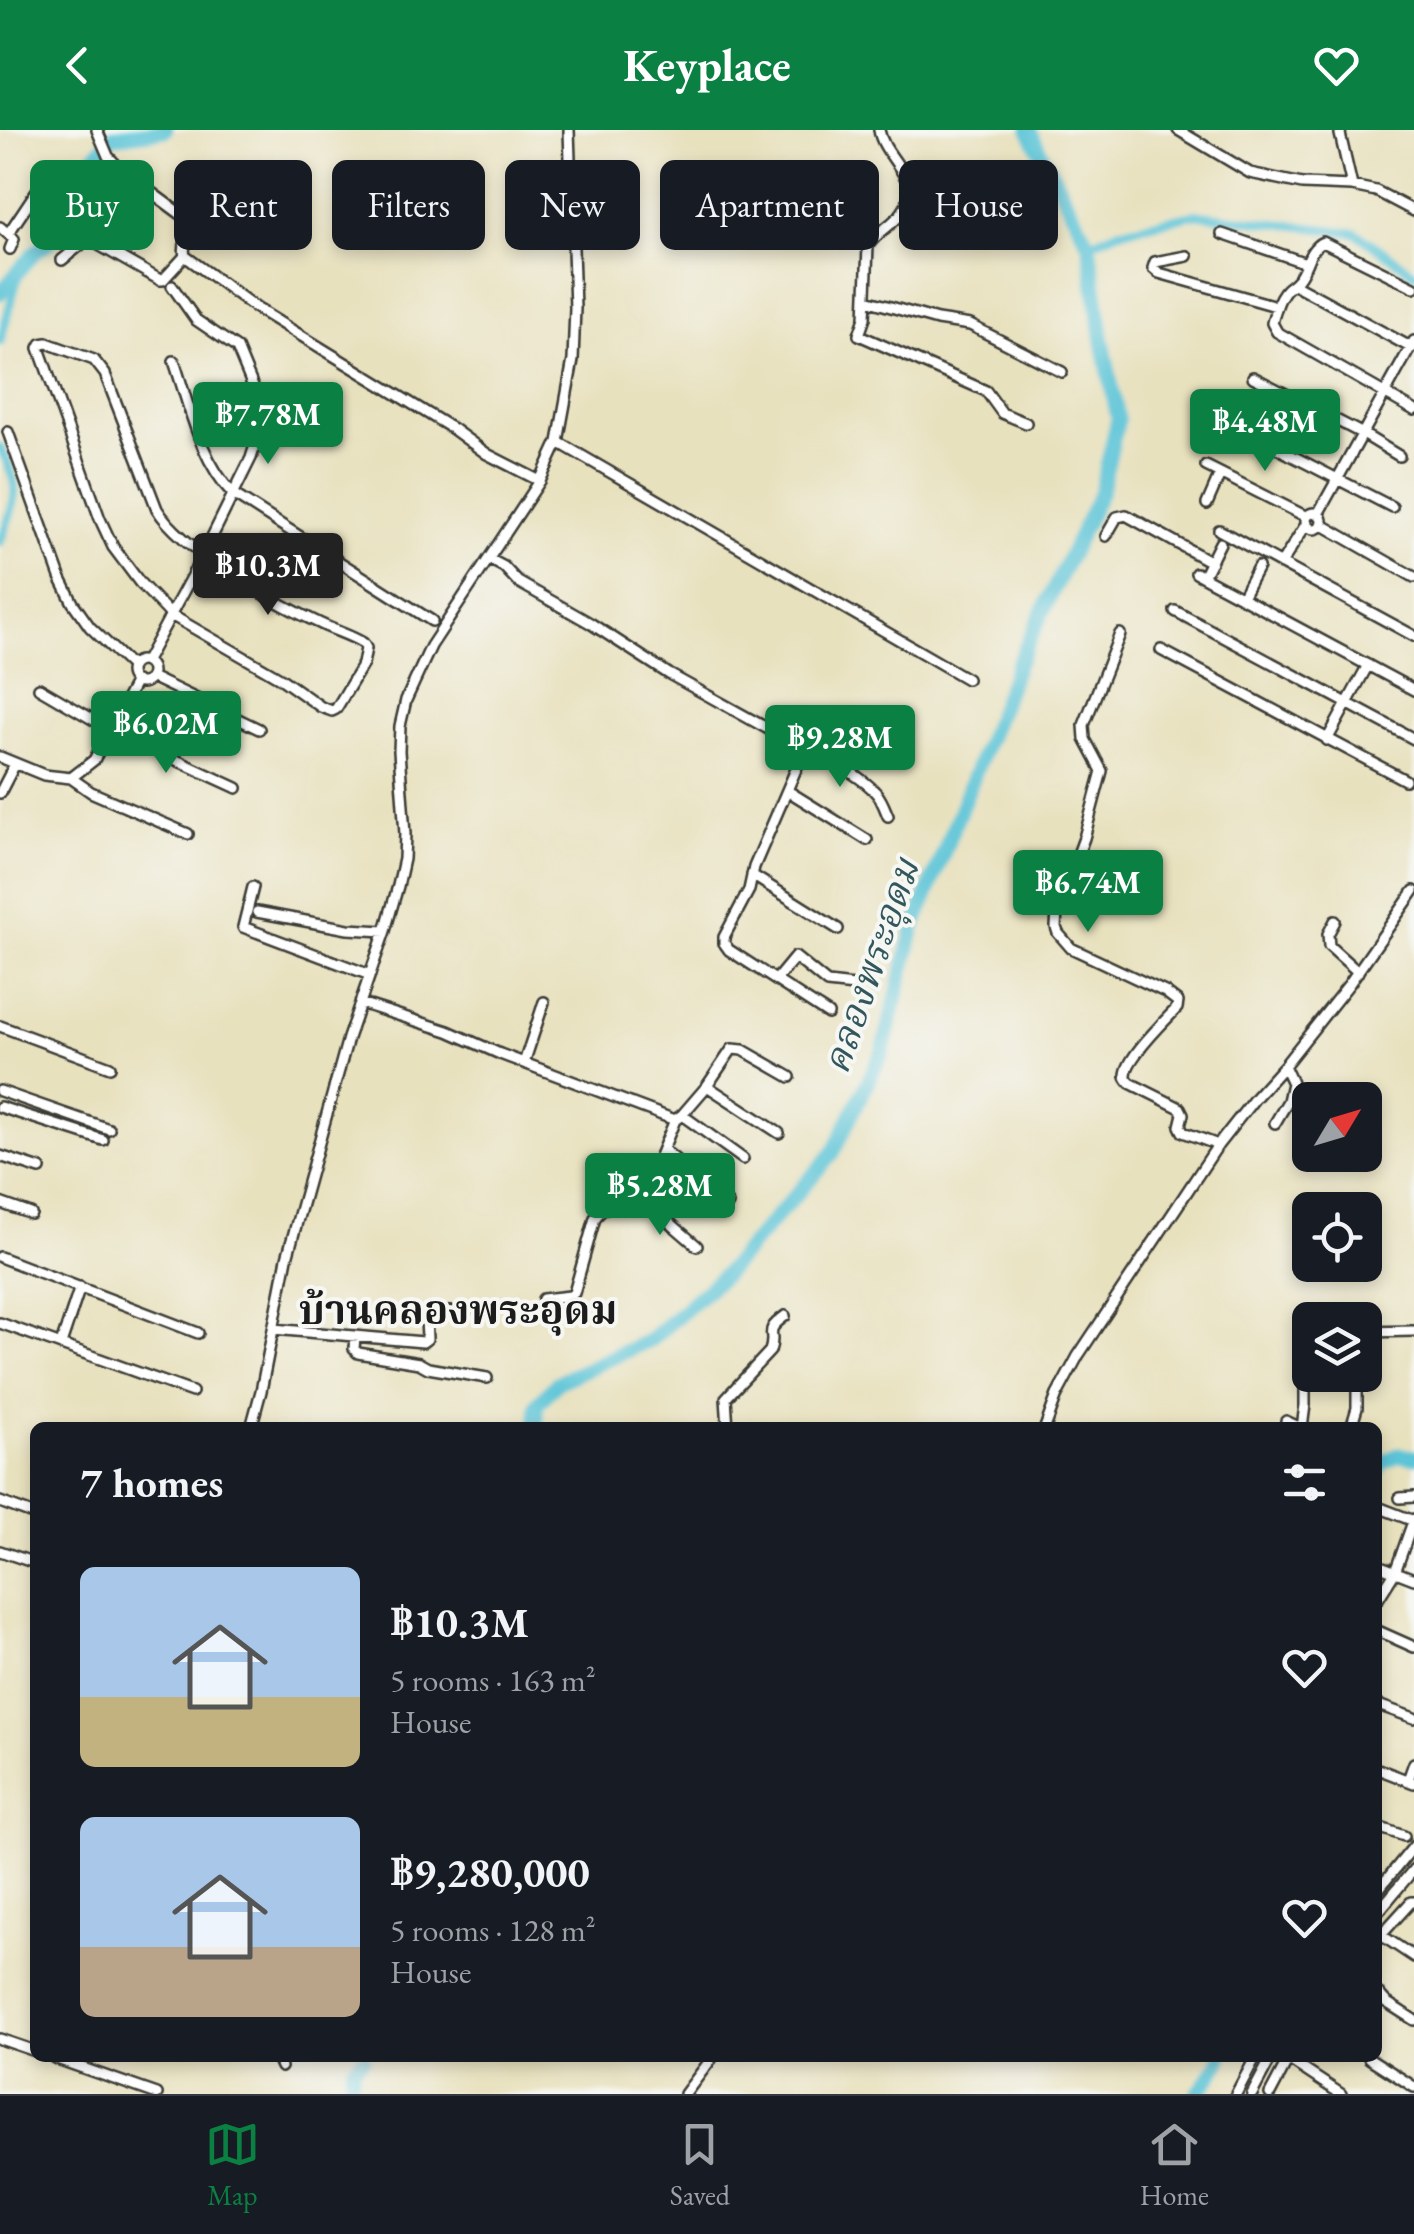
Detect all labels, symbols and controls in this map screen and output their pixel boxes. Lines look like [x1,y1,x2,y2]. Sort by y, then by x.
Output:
text: Keyplace [623,36,791,94]
icon: back [50,38,105,93]
icon: heart [1309,38,1364,93]
chip: Buy [30,160,154,250]
chip: Rent [174,160,312,250]
chip: Filters [332,160,485,250]
chip: New [505,160,640,250]
chip: Apartment [660,160,879,250]
chip: House [899,160,1058,250]
pin: ฿7.78M [187,382,349,467]
pin: ฿4.48M [1184,389,1346,474]
text: ฿7.78M [215,393,321,435]
text: ฿4.48M [1212,400,1318,442]
pin: ฿10.3M [187,533,349,618]
text: ฿10.3M [215,544,321,586]
pin: ฿6.02M [85,691,247,776]
text: ฿6.02M [113,702,219,744]
pin: ฿9.28M [759,705,921,790]
text: ฿9.28M [787,716,893,758]
water label: คลองพระอุดม [811,850,932,1080]
pin: ฿6.74M [1007,850,1169,935]
text: ฿6.74M [1035,861,1141,903]
north arrow [1292,1082,1382,1172]
map controls [1292,1082,1382,1392]
pin: ฿5.28M [579,1153,741,1238]
text: ฿5.28M [607,1164,713,1206]
button: locate [1292,1192,1382,1282]
district label: บ้านคลองพระอุดม [299,1284,617,1336]
button: layers [1292,1302,1382,1392]
text: 7 homes [80,1455,223,1510]
icon: filters [1277,1455,1332,1510]
text: ฿10.3M [390,1595,529,1650]
icon: home [160,1607,280,1727]
icon: heart [1277,1640,1332,1695]
text: 5 rooms · 163 m² [390,1659,596,1701]
text: House [390,1701,471,1743]
text: ฿9,280,000 [390,1845,590,1900]
icon: home [160,1857,280,1977]
icon: heart [1277,1890,1332,1945]
text: 5 rooms · 128 m² [390,1909,596,1951]
text: House [390,1951,471,1993]
tab: Map [205,2117,260,2213]
tab: Saved [670,2117,730,2213]
tab: Home [1140,2117,1209,2213]

